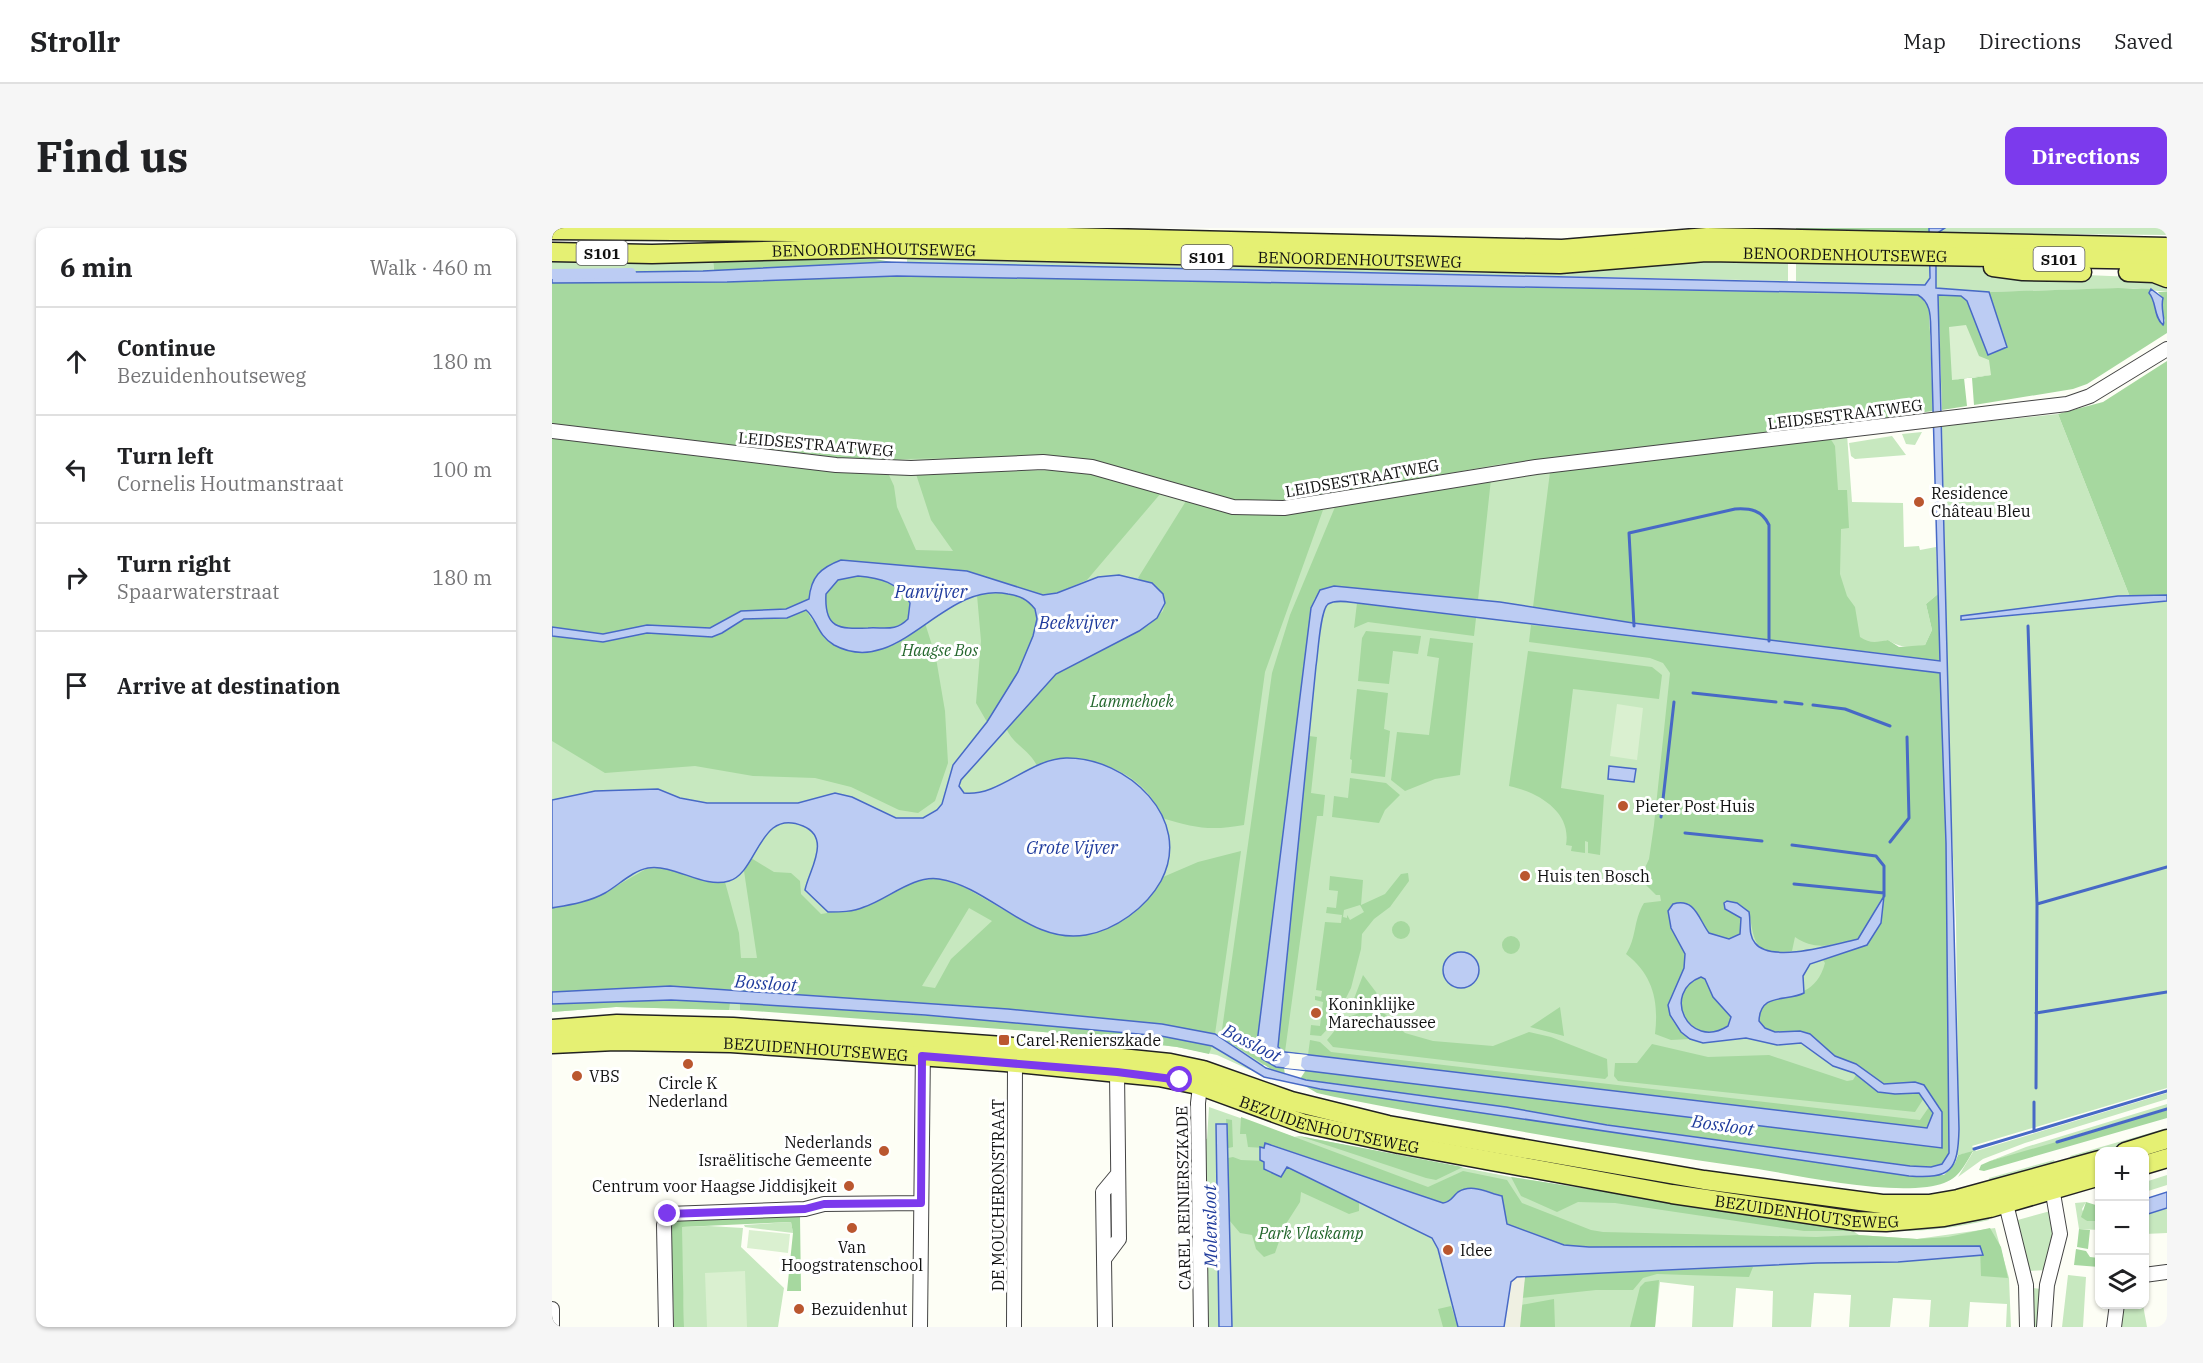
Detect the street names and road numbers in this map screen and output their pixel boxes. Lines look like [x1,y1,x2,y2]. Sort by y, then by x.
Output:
street label: BENOORDENHOUTSEWEG [771,238,976,261]
road number: S101 [577,241,628,265]
street label: BENOORDENHOUTSEWEG [1743,243,1948,266]
road number: S101 [1182,245,1232,269]
street label: BENOORDENHOUTSEWEG [1257,247,1462,272]
road number: S101 [2034,247,2084,271]
street label: LEIDSESTRAATWEG [1766,395,1924,433]
street label: LEIDSESTRAATWEG [737,427,895,461]
street label: LEIDSESTRAATWEG [1283,455,1441,501]
street label: BEZUIDENHOUTSEWEG [723,1033,909,1065]
street label: BEZUIDENHOUTSEWEG [1237,1091,1421,1158]
street label: DE MOUCHERONSTRAAT [988,1099,1008,1291]
street label: CAREL REINIERSZKADE [1171,1106,1195,1290]
street label: BEZUIDENHOUTSEWEG [1713,1190,1900,1232]

